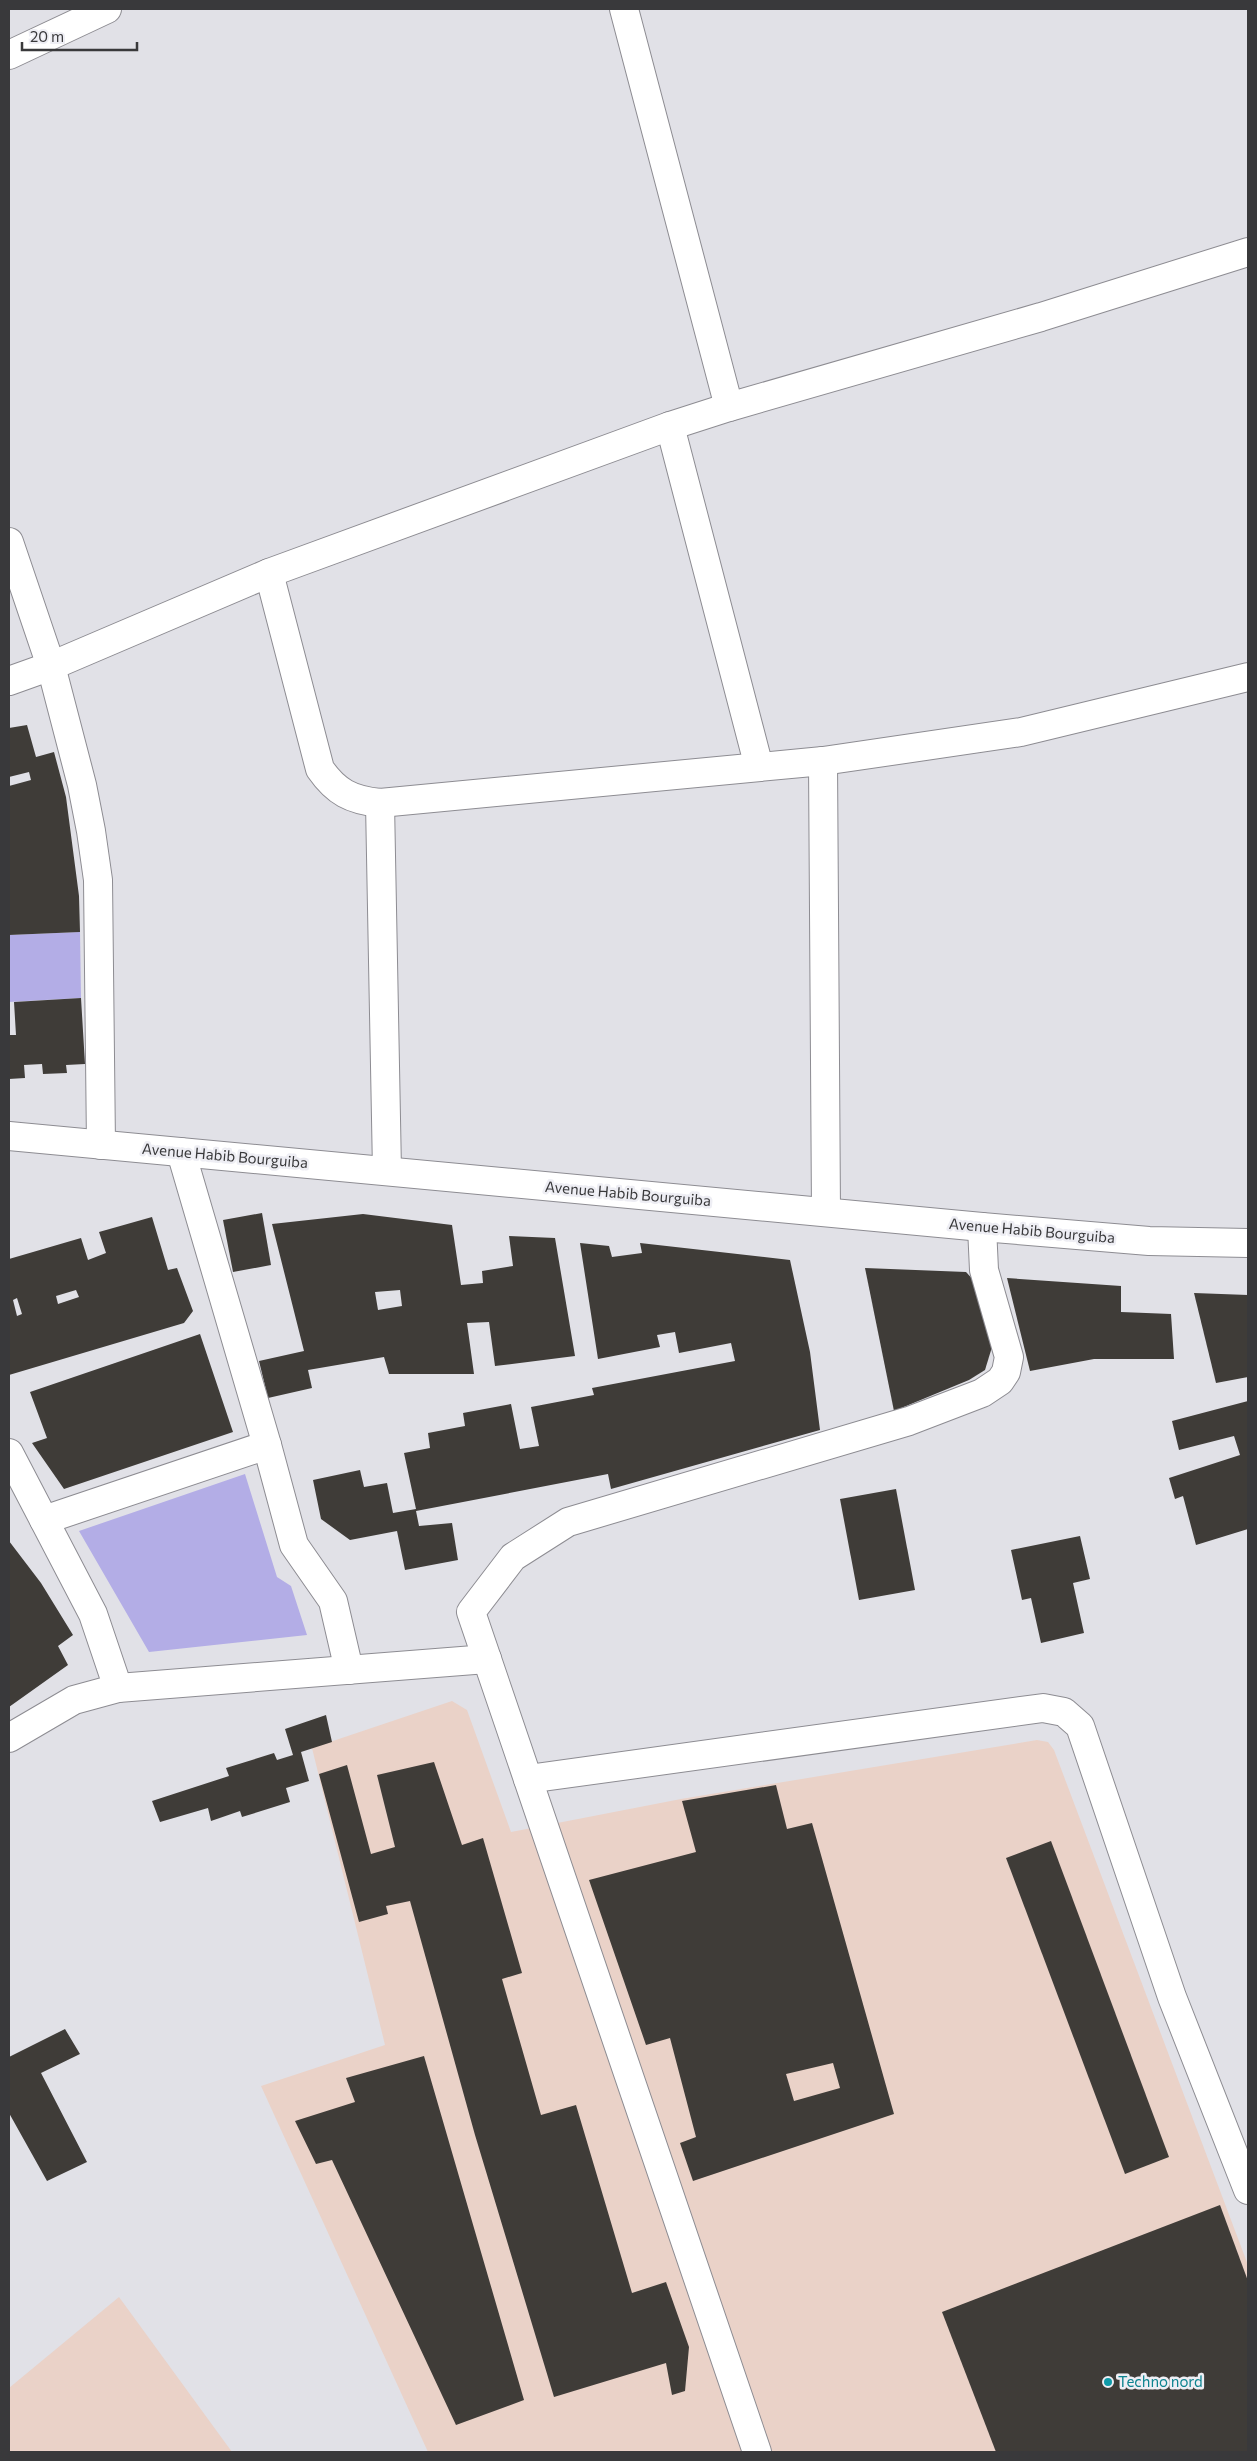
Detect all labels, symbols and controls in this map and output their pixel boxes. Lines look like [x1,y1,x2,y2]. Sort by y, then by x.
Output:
scale bar [22,20,138,52]
text: 20 m [30,27,64,45]
street label: Avenue Habib Bourguiba [141,1139,309,1171]
street label: Avenue Habib Bourguiba [544,1177,712,1209]
street label: Avenue Habib Bourguiba [948,1214,1116,1246]
place label: Techno nord [1118,2372,1203,2390]
marker: Techno nord [1102,2376,1114,2388]

